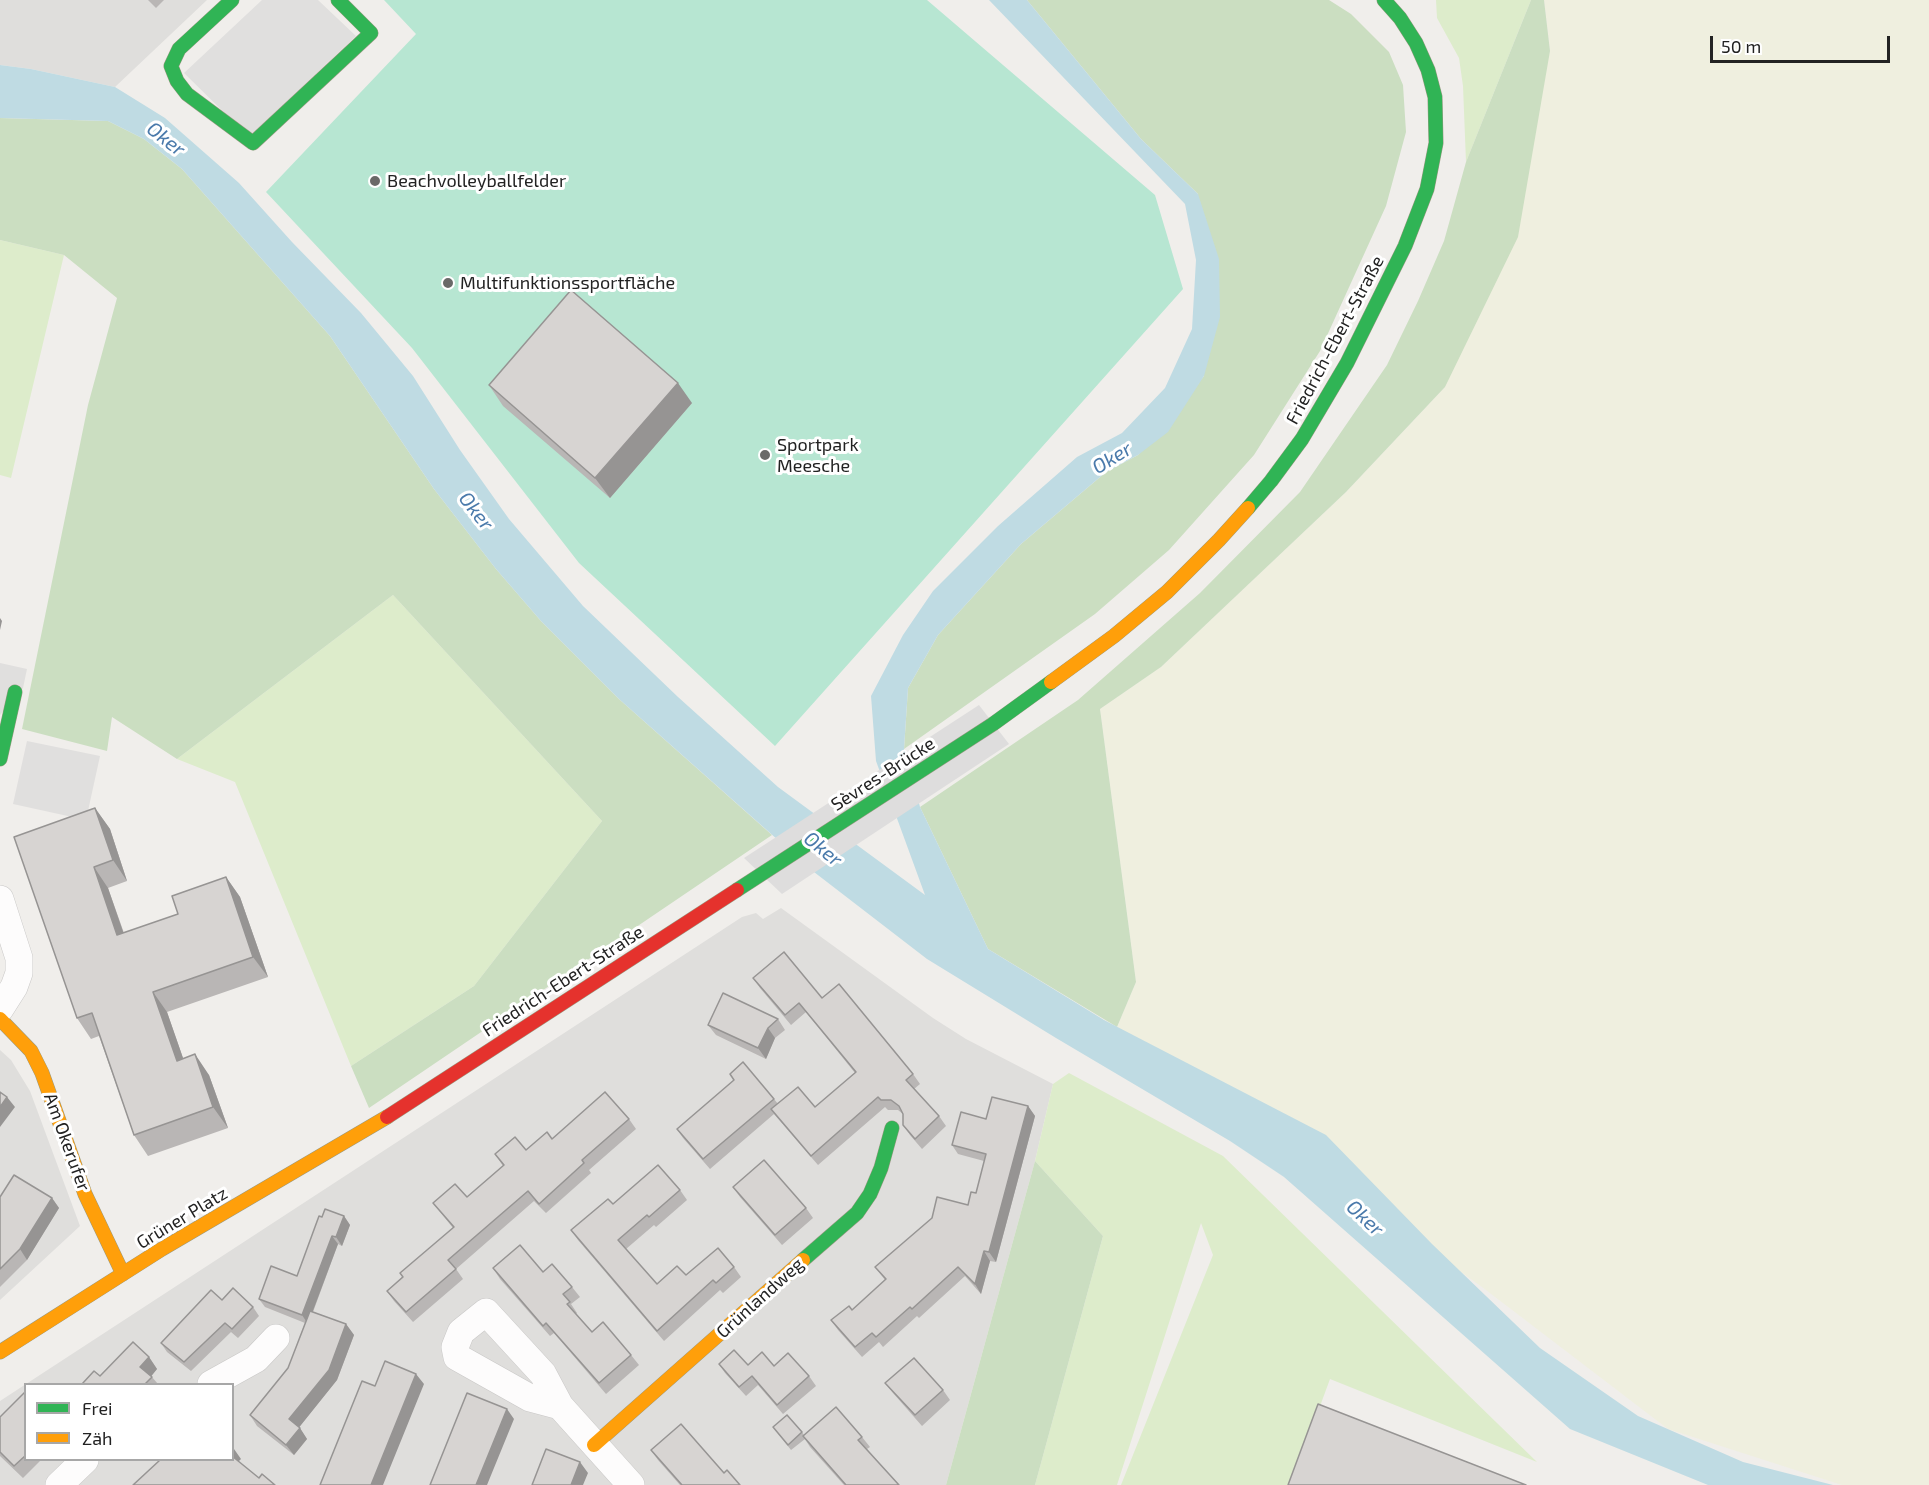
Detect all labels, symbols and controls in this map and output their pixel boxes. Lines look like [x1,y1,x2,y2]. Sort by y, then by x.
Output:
scale bar [1713,24,1893,62]
text: 50 m [1721,35,1761,57]
water label: Oker [142,117,190,161]
place label: Beachvolleyballfelder [387,170,566,192]
marker: Beachvolleyballfelder [368,174,382,188]
street label: Friedrich-Ebert-Straße [1281,252,1389,428]
place label: Multifunktionssportfläche [460,272,675,294]
marker: Multifunktionssportfläche [441,276,455,290]
place label: Sportpark Meesche [777,434,859,476]
water label: Oker [1088,437,1136,479]
marker: Sportpark Meesche [758,448,772,462]
water label: Oker [454,487,498,535]
street label: Sèvres-Brücke [827,733,939,815]
water label: Oker [799,826,847,872]
street label: Friedrich-Ebert-Straße [478,921,648,1041]
street label: Am Okerufer [39,1090,95,1194]
street label: Grüner Platz [133,1182,231,1254]
water label: Oker [1341,1195,1389,1241]
street label: Grünlandweg [712,1253,808,1343]
legend [24,1383,234,1461]
text: Frei [82,1397,113,1419]
text: Zäh [82,1427,113,1449]

